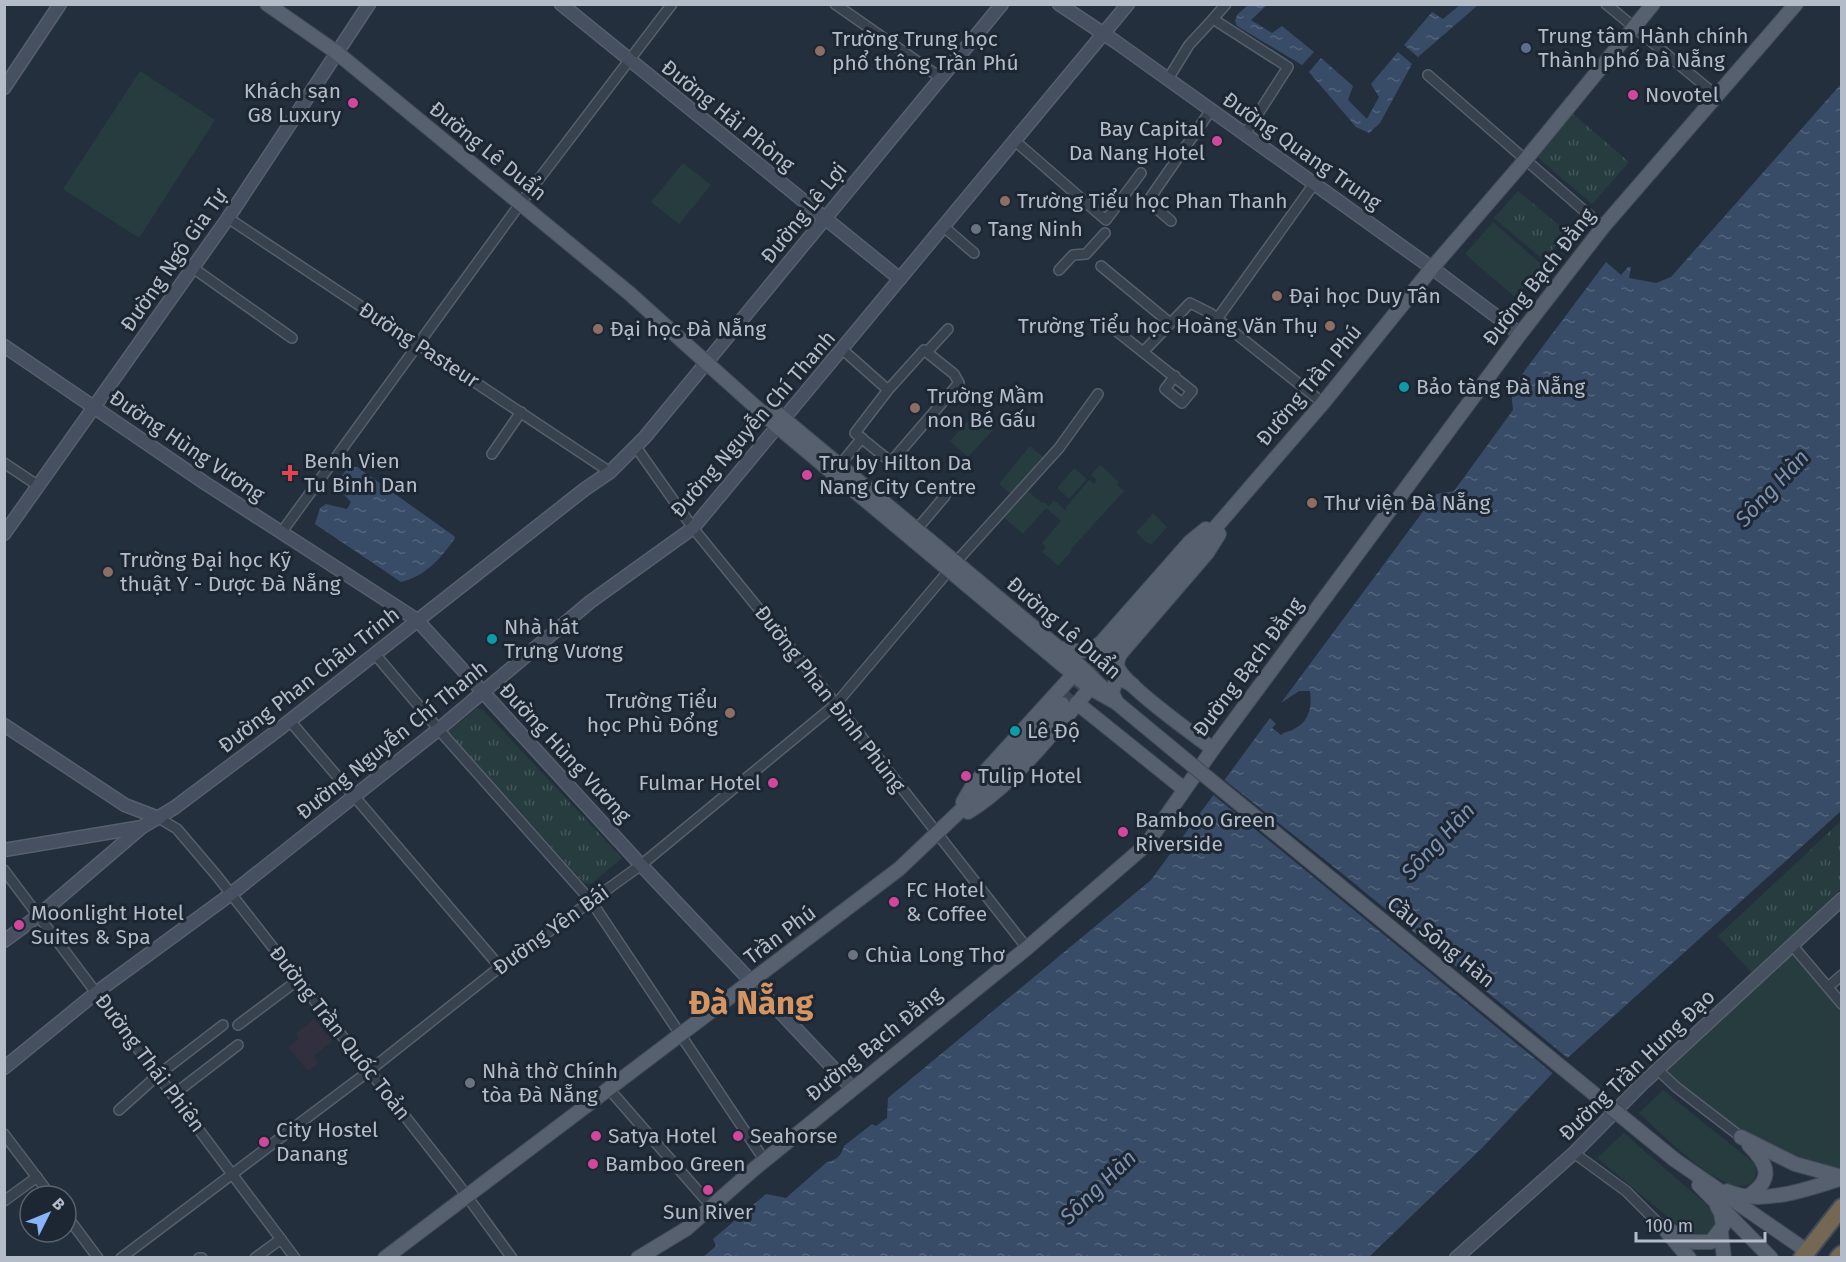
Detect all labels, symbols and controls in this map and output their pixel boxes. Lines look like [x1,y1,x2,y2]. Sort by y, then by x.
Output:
place label: Trung tâm Hành chính Thành phố Đà Nẵng [1538,23,1749,73]
place label: Trường Trung học phổ thông Trần Phú [832,26,1019,76]
marker: Trung tâm Hành chính Thành phố Đà Nẵng [1519,41,1533,55]
marker: Trường Trung học phổ thông Trần Phú [813,44,827,58]
street label: Đường Hải Phòng [656,54,800,178]
place label: Khách sạn G8 Luxury [244,78,342,128]
place label: Novotel [1645,82,1719,108]
street label: Đường Quang Trung [1218,86,1387,216]
marker: Novotel [1626,88,1640,102]
street label: Đường Lê Duẩn [424,95,553,206]
marker: Khách sạn G8 Luxury [346,96,360,110]
place label: Bay Capital Da Nang Hotel [1069,116,1205,166]
marker: Bay Capital Da Nang Hotel [1210,134,1224,148]
street label: Đường Lê Lợi [755,157,853,269]
street label: Đường Ngô Gia Tự [115,183,233,337]
place label: Trường Tiểu học Phan Thanh [1017,187,1288,214]
marker: Trường Tiểu học Phan Thanh [998,194,1012,208]
street label: Đường Bạch Đằng [1477,203,1601,351]
place label: Tang Ninh [988,216,1083,242]
marker: Tang Ninh [969,222,983,236]
place label: Đại học Duy Tân [1289,283,1441,309]
marker: Đại học Duy Tân [1270,289,1284,303]
street label: Đường Pasteur [354,296,484,394]
place label: Trường Tiểu học Hoàng Văn Thụ [1018,312,1318,339]
place label: Đại học Đà Nẵng [610,316,766,342]
street label: Đường Trần Phú [1251,319,1367,451]
marker: Trường Tiểu học Hoàng Văn Thụ [1323,319,1337,333]
marker: Đại học Đà Nẵng [591,322,605,336]
street label: Đường Nguyễn Chí Thanh [665,325,841,523]
place label: Bảo tàng Đà Nẵng [1416,374,1585,400]
marker: Bảo tàng Đà Nẵng [1397,380,1411,394]
place label: Trường Mầm non Bé Gấu [927,383,1045,433]
street label: Đường Hùng Vương [104,384,270,508]
marker: Trường Mầm non Bé Gấu [908,401,922,415]
water label: Sông Hàn [1729,444,1815,533]
place label: Benh Vien Tu Binh Dan [304,448,418,498]
place label: Tru by Hilton Da Nang City Centre [819,450,976,500]
marker: Benh Vien Tu Binh Dan [281,464,299,482]
marker: Tru by Hilton Da Nang City Centre [800,468,814,482]
place label: Thư viện Đà Nẵng [1324,490,1491,516]
marker: Thư viện Đà Nẵng [1305,496,1319,510]
place label: Trường Đại học Kỹ thuật Y - Dược Đà Nẵng [120,547,341,597]
marker: Trường Đại học Kỹ thuật Y - Dược Đà Nẵng [101,565,115,579]
street label: Đường Lê Duẩn [1001,570,1127,685]
street label: Đường Bạch Đằng [1187,592,1309,742]
street label: Đường Phan Đình Phùng [749,600,911,798]
street label: Đường Phan Châu Trinh [213,601,405,759]
place label: Nhà hát Trưng Vương [504,614,623,664]
marker: Nhà hát Trưng Vương [485,632,499,646]
street label: Đường Nguyễn Chí Thanh [291,655,493,825]
street label: Đường Hùng Vương [494,678,637,828]
place label: Trường Tiểu học Phù Đổng [587,687,718,738]
marker: Trường Tiểu học Phù Đổng [723,706,737,720]
place label: Lê Độ [1027,718,1080,744]
marker: Lê Độ [1008,724,1022,738]
place label: Tulip Hotel [978,763,1082,789]
marker: Tulip Hotel [959,769,973,783]
place label: Fulmar Hotel [639,770,761,796]
marker: Fulmar Hotel [766,776,780,790]
water label: Sông Hàn [1395,797,1481,886]
place label: Bamboo Green Riverside [1135,807,1276,857]
marker: Bamboo Green Riverside [1116,825,1130,839]
place label: FC Hotel & Coffee [906,877,987,927]
street label: Đường Yên Bái [488,879,614,981]
street label: Cầu Sông Hàn [1382,891,1500,993]
marker: FC Hotel & Coffee [887,895,901,909]
place label: Moonlight Hotel Suites & Spa [31,900,184,950]
street label: Trần Phú [739,900,821,970]
marker: Moonlight Hotel Suites & Spa [12,918,26,932]
street label: Đường Trần Quốc Toản [264,941,416,1125]
place label: Chùa Long Thơ [865,942,1005,968]
marker: Chùa Long Thơ [846,948,860,962]
street label: Đường Bạch Đằng [801,981,947,1107]
district label: Đà Nẵng [689,982,814,1023]
street label: Đường Trần Hưng Đạo [1553,984,1721,1146]
street label: Đường Thái Phiên [89,988,211,1138]
place label: Nhà thờ Chính tòa Đà Nẵng [482,1058,618,1108]
marker: Nhà thờ Chính tòa Đà Nẵng [463,1076,477,1090]
place label: City Hostel Danang [276,1117,378,1167]
place label: Satya Hotel [608,1123,717,1149]
place label: Seahorse [750,1123,838,1149]
marker: Satya Hotel [589,1129,603,1143]
marker: Seahorse [731,1129,745,1143]
marker: City Hostel Danang [257,1135,271,1149]
water label: Sông Hàn [1053,1144,1142,1231]
place label: Bamboo Green [605,1151,746,1177]
marker: Bamboo Green [586,1157,600,1171]
marker: Sun River [701,1183,715,1197]
north arrow [18,1184,78,1244]
text: B [48,1194,69,1214]
place label: Sun River [663,1199,753,1225]
scale bar [1636,1205,1765,1243]
text: 100 m [1645,1215,1693,1237]

